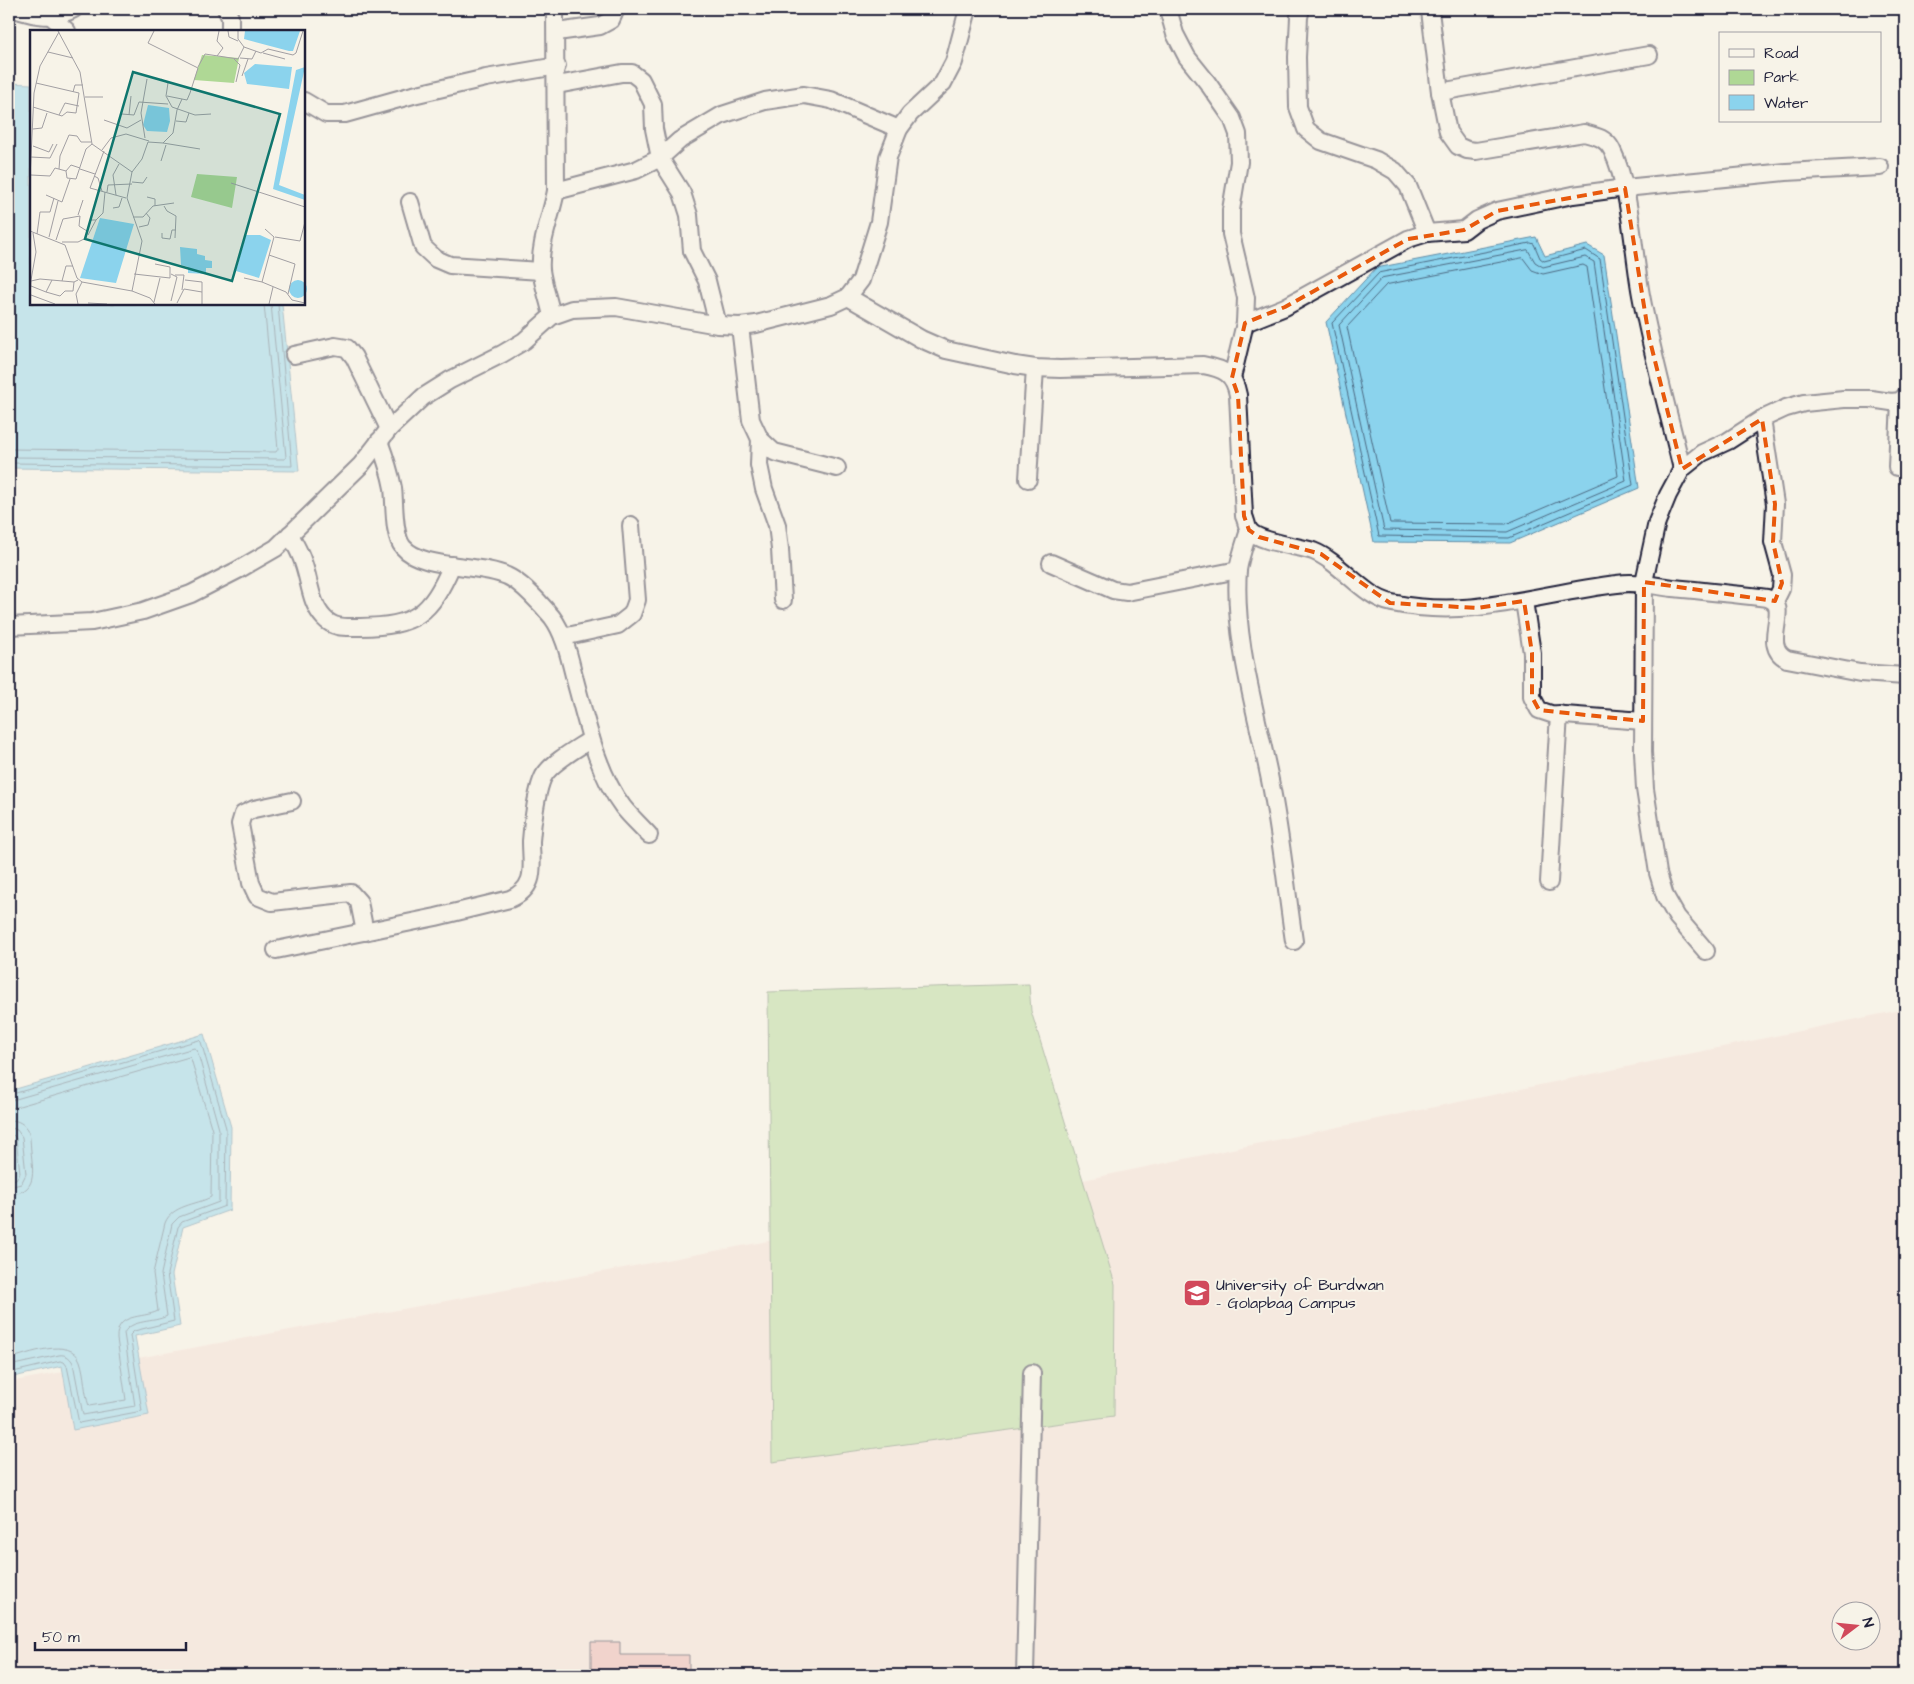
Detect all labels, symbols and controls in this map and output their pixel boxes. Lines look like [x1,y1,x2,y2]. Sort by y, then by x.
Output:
inset map [30,30,305,305]
legend [1719,32,1882,122]
text: Road [1764,43,1799,64]
text: Park [1764,67,1799,88]
text: Water [1764,93,1808,114]
place label: University of Burdwan - Golapbag Campus [1216,1274,1384,1315]
school or university icon: University of Burdwan - Golapbag Campus [1182,1278,1212,1308]
north arrow [1832,1602,1882,1652]
text: N [1857,1616,1878,1630]
scale bar [35,1619,186,1651]
text: 50 m [42,1627,80,1648]

